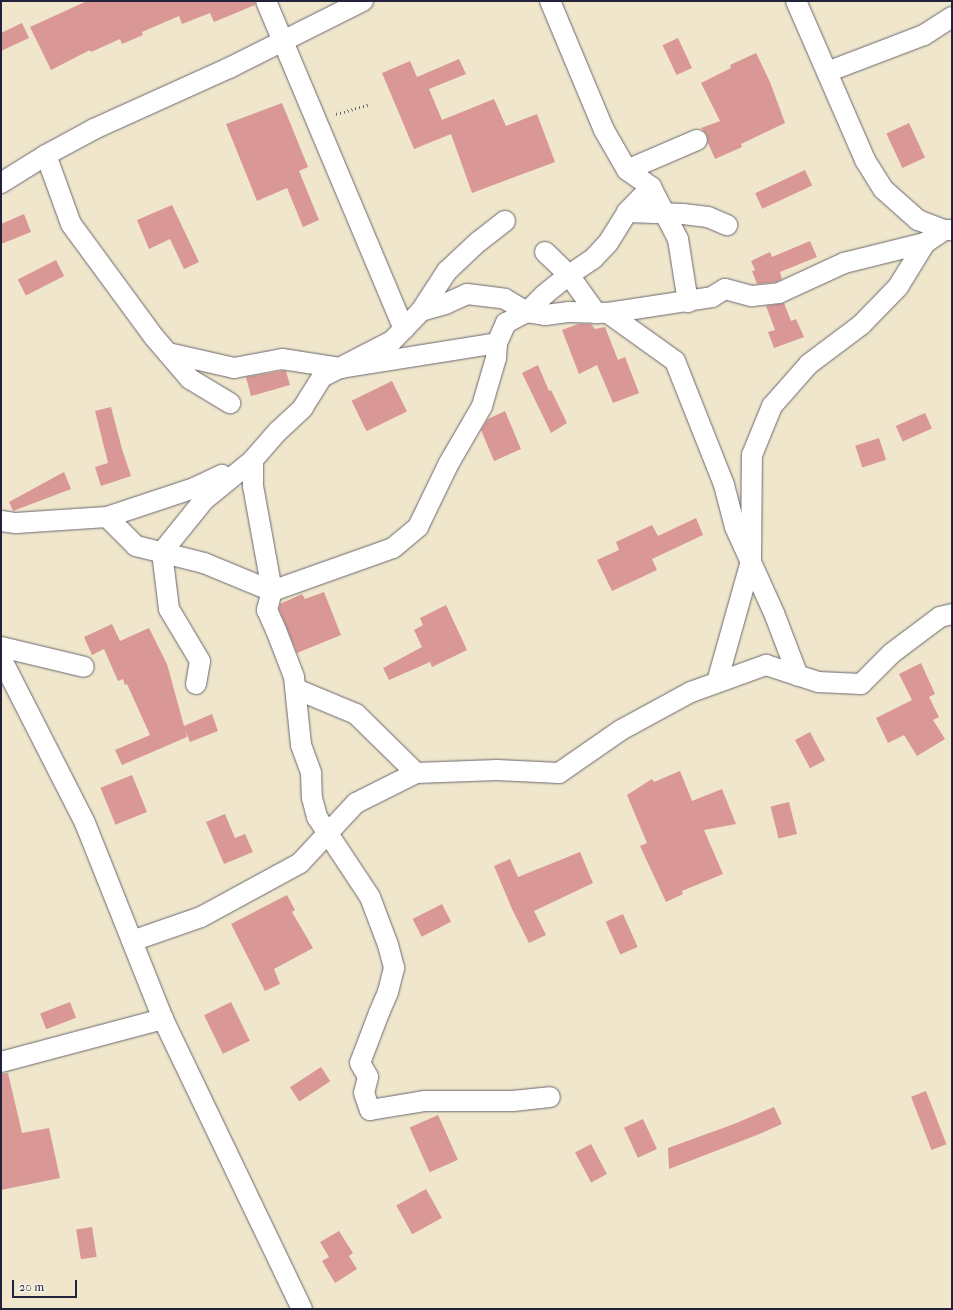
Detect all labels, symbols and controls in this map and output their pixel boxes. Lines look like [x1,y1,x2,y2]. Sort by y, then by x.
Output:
scale bar [14,1272,79,1298]
text: 20 m [19,1280,44,1294]

